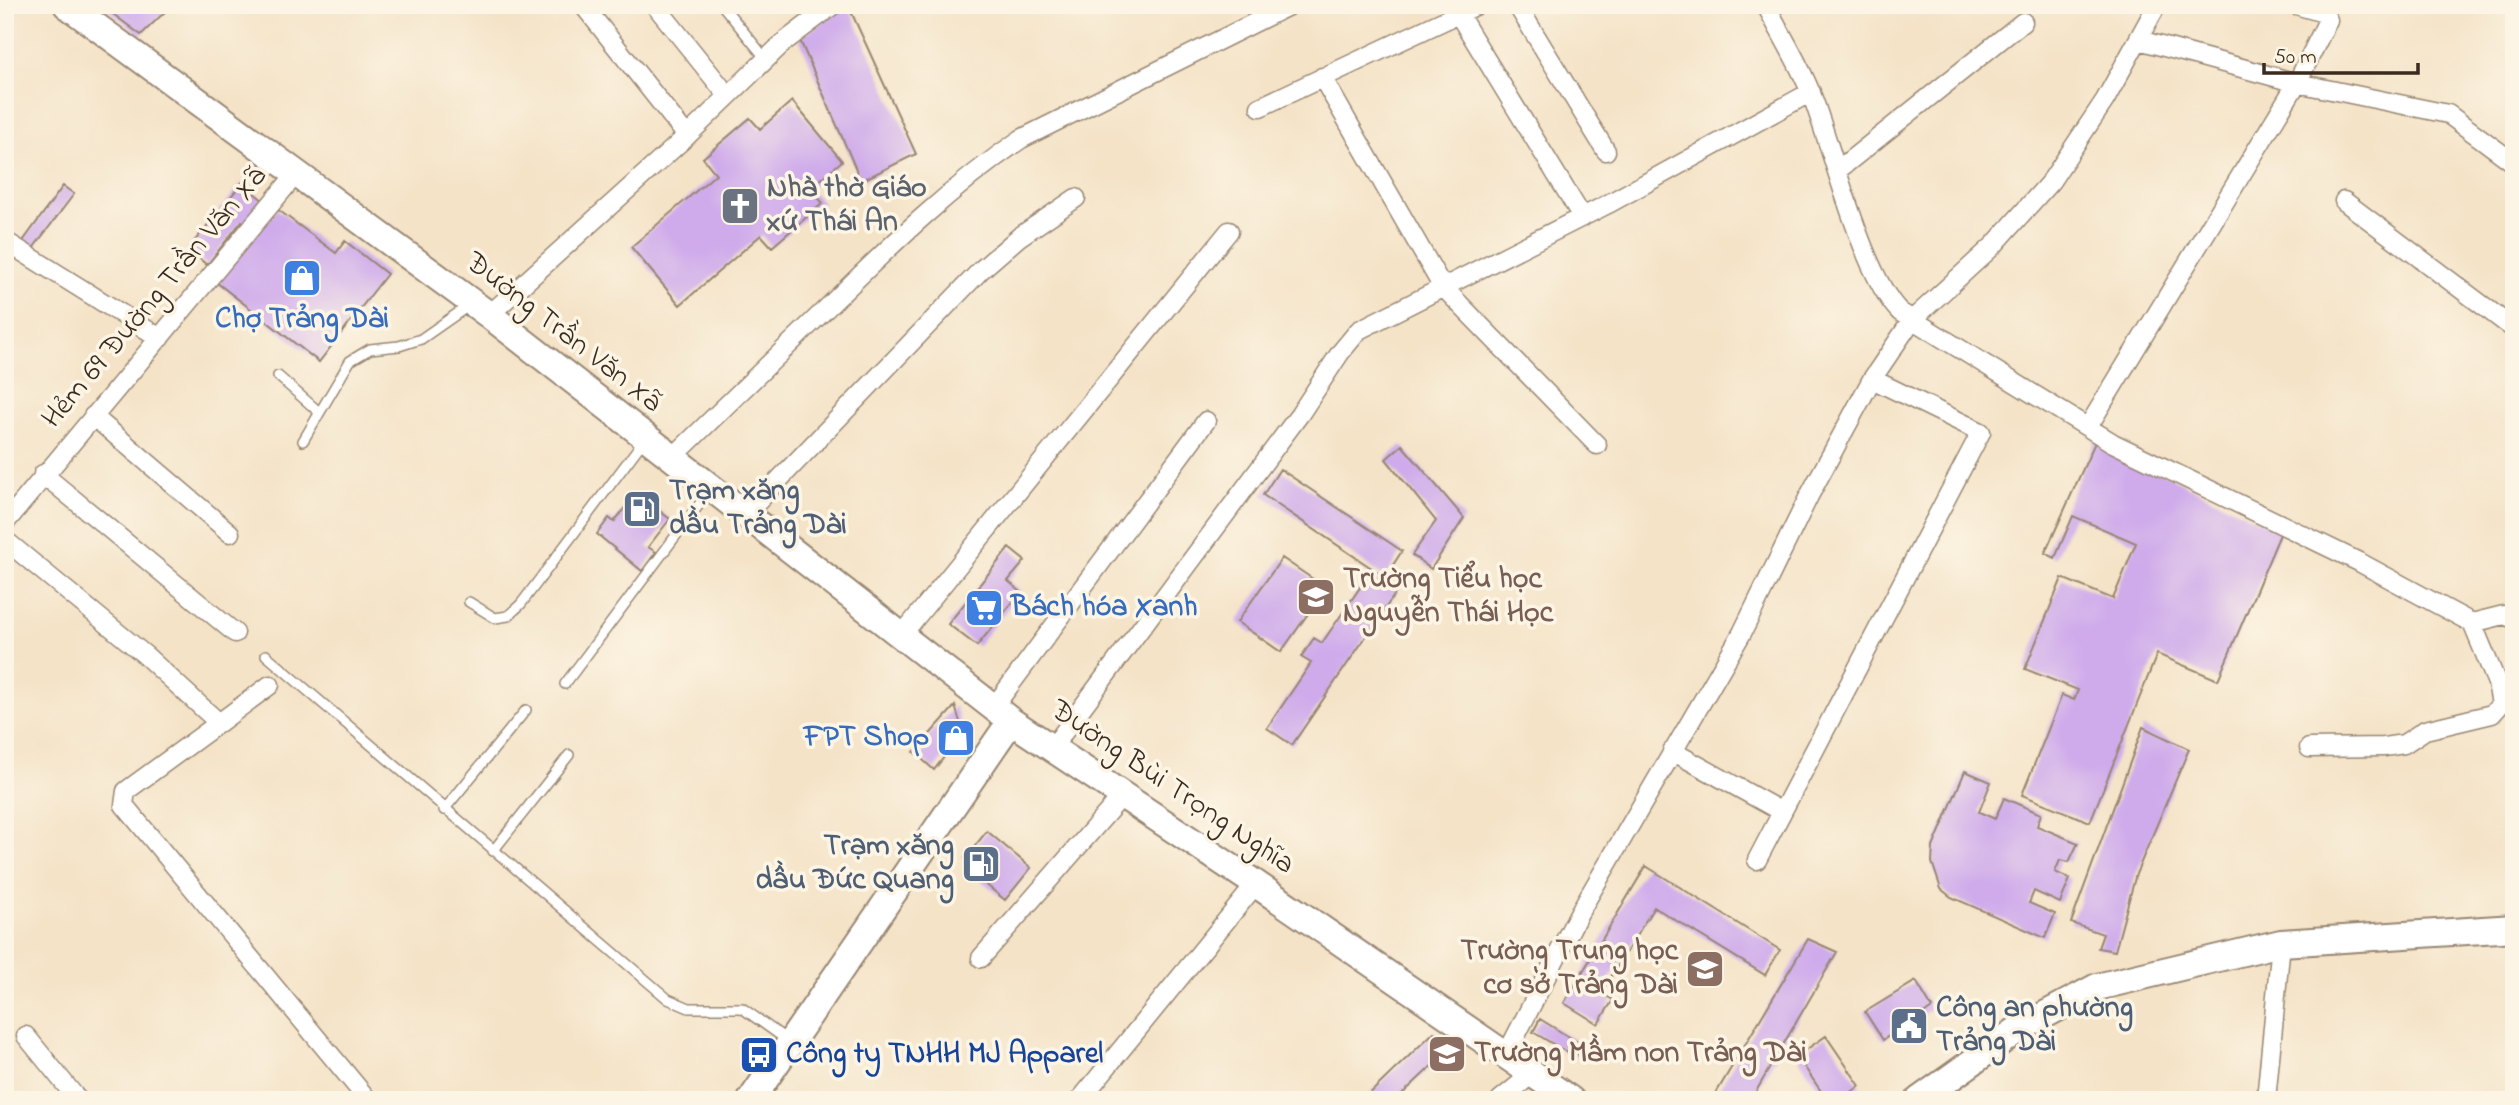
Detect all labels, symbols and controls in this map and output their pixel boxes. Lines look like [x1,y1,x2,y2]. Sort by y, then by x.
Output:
scale bar [2264,32,2418,76]
text: 50 m [2274,43,2317,73]
street label: Hẻm 69 Đường Trần Văn Xã [32,157,278,439]
place label: Nhà thờ Giáo xứ Thái An [766,167,927,245]
church icon: Nhà thờ Giáo xứ Thái An [719,185,761,227]
street label: Đường Trần Văn Xã [454,241,671,424]
shop icon: Chợ Trảng Dài [281,257,323,299]
place label: Chợ Trảng Dài [215,298,389,343]
place label: Trạm xăng dầu Trảng Dài [669,470,847,549]
fuel station icon: Trạm xăng dầu Trảng Dài [621,488,663,530]
place label: Trường Tiểu học Nguyễn Thái Học [1343,558,1554,637]
school or university icon: Trường Tiểu học Nguyễn Thái Học [1295,576,1337,618]
place label: Bách hóa Xanh [1009,586,1198,630]
supermarket icon: Bách hóa Xanh [963,587,1005,629]
street label: Đường Bùi Trọng Nghĩa [1040,689,1303,886]
place label: FPT Shop [802,716,929,760]
shop icon: FPT Shop [935,717,977,759]
place label: Trạm xăng dầu Đức Quang [756,825,954,904]
fuel station icon: Trạm xăng dầu Đức Quang [960,843,1002,885]
place label: Trường Trung học cơ sở Trảng Dài [1461,930,1679,1009]
school or university icon: Trường Trung học cơ sở Trảng Dài [1684,948,1726,990]
place label: Công an phường Trảng Dài [1936,987,2133,1066]
public building icon: Công an phường Trảng Dài [1888,1005,1930,1047]
place label: Trường Mầm non Trảng Dài [1474,1032,1807,1077]
place label: Công ty TNHH MJ Apparel [786,1033,1103,1078]
school or university icon: Trường Mầm non Trảng Dài [1426,1033,1468,1075]
bus stop icon: Công ty TNHH MJ Apparel [738,1034,780,1076]

